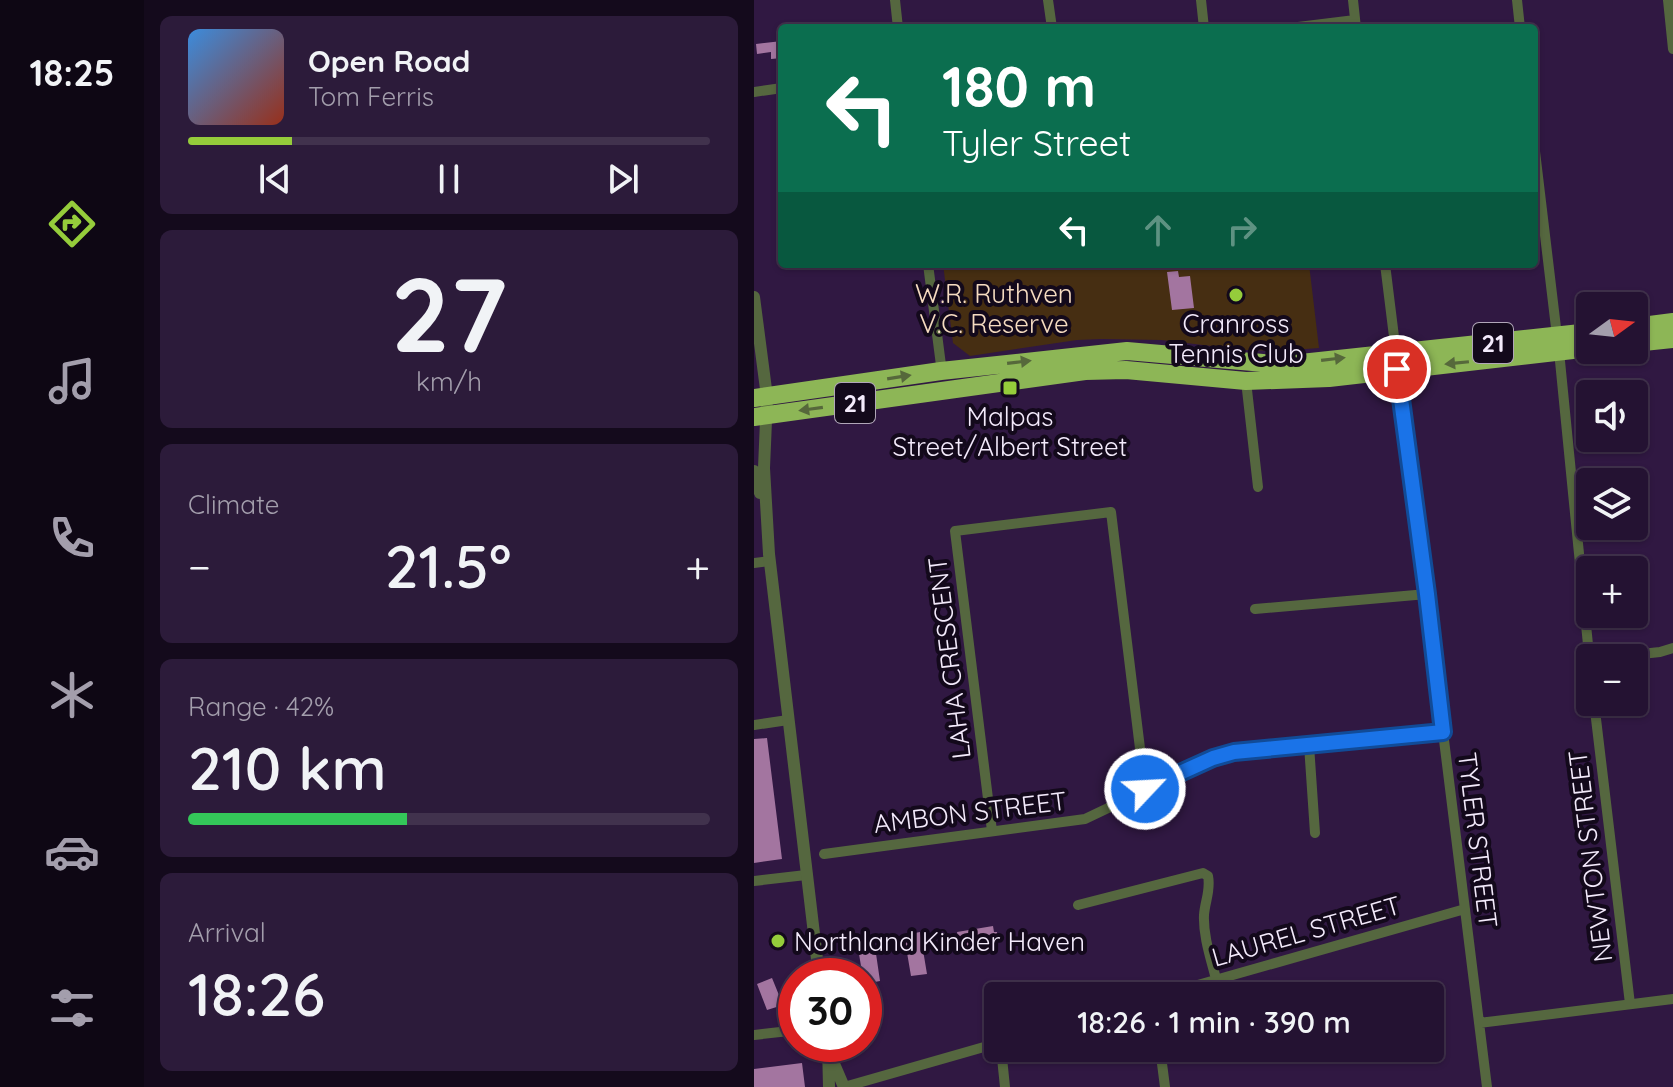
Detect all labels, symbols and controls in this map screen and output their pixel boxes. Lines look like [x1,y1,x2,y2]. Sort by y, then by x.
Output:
text: Open Road [308,42,470,80]
text: 18:25 [30,50,114,95]
text: 180 m [942,51,1096,121]
icon: left [810,56,914,160]
text: Tom Ferris [308,80,434,113]
text: Tyler Street [942,120,1131,165]
icon: previous [253,157,297,201]
icon: pause [427,157,471,201]
icon: next [601,157,645,201]
icon: directions [44,196,100,252]
icon: left [1052,208,1096,252]
icon: ahead [1136,208,1180,252]
icon: right [1220,208,1264,252]
text: 27 [391,248,507,378]
park label: W.R. Ruthven V.C. Reserve [915,277,1073,340]
marker: Cranross Tennis Club [1227,286,1245,304]
north arrow [1576,292,1648,364]
map controls [1576,292,1648,716]
place label: Cranross Tennis Club [1168,307,1304,370]
road number: 21 [1473,323,1513,363]
pin [1363,335,1431,403]
icon: arrive [1375,347,1419,391]
icon: music [44,353,100,409]
one-way arrow [1321,353,1346,366]
one-way arrow [1007,355,1032,368]
one-way arrow [1444,356,1469,369]
text: km/h [416,365,482,398]
one-way arrow [887,370,912,383]
marker: Malpas Street/Albert Street [1001,379,1019,397]
button: sound [1576,380,1648,452]
road number: 21 [835,383,875,423]
place label: Malpas Street/Albert Street [893,400,1127,463]
one-way arrow [798,403,823,416]
button: layers [1576,468,1648,540]
text: Climate [188,488,279,521]
icon: phone [44,510,100,566]
text: 21.5° [385,528,511,603]
text: − [188,539,211,594]
text: + [685,539,710,594]
street label: LAHA CRESCENT [920,555,978,761]
button: + [1576,556,1648,628]
button: − [1576,644,1648,716]
icon: climate [44,667,100,723]
text: Range · 42% [188,690,334,723]
text: 210 km [188,730,387,805]
position arrow [1103,747,1187,831]
street label: NEWTON STREET [1561,748,1619,964]
street label: TYLER STREET [1451,750,1505,930]
street label: AMBON STREET [872,784,1068,840]
icon: car [44,824,100,880]
street label: LAUREL STREET [1208,888,1404,974]
text: Arrival [188,916,266,949]
place label: Northland Kinder Haven [794,925,1085,958]
marker: Northland Kinder Haven [769,932,787,950]
text: 18:26 [188,956,325,1031]
speed limit sign: 30 [778,958,882,1062]
icon: filters [44,980,100,1036]
text: 18:26 · 1 min · 390 m [1077,1003,1351,1041]

